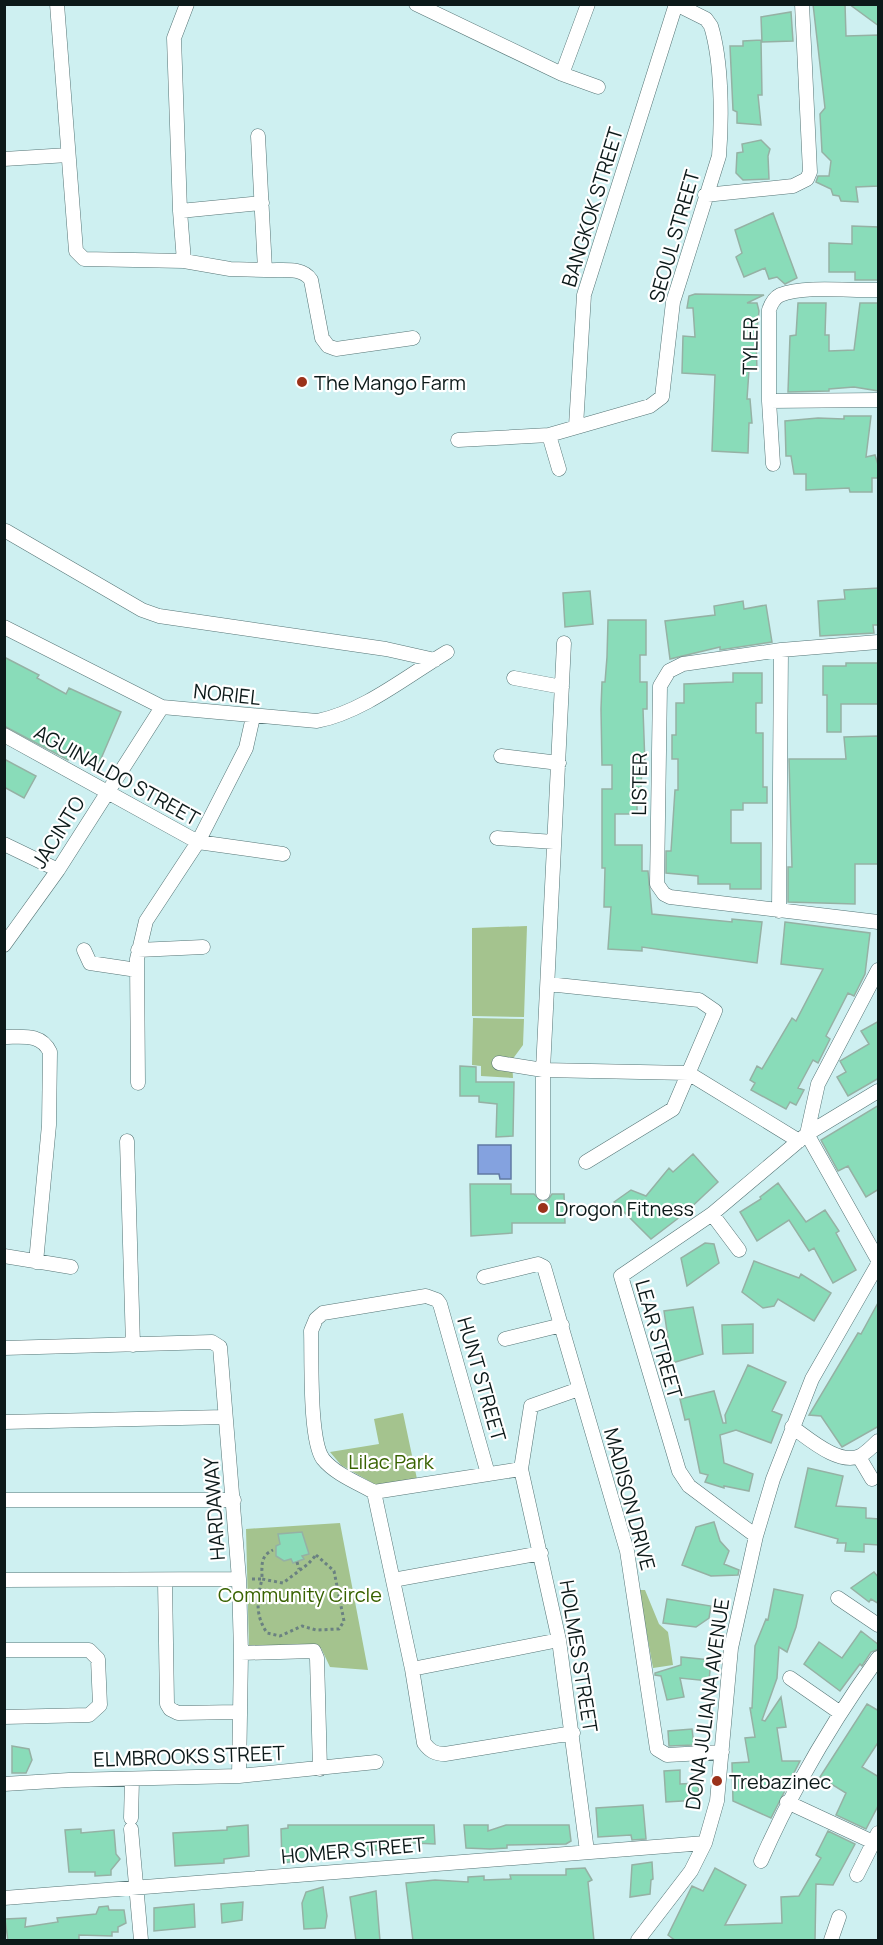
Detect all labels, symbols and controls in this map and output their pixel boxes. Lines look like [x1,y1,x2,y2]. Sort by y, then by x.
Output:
street label: BANGKOK STREET [555,124,629,290]
street label: SEOUL STREET [642,167,706,305]
street label: TYLER [736,317,764,375]
place label: The Mango Farm [314,369,466,396]
marker: The Mango Farm [295,375,309,389]
street label: NORIEL [192,677,262,711]
street label: AGUINALDO STREET [29,718,205,832]
street label: LISTER [625,752,653,816]
street label: JACINTO [25,791,91,873]
place label: Drogon Fitness [555,1195,694,1222]
marker: Drogon Fitness [536,1201,550,1215]
street label: LEAR STREET [629,1276,689,1402]
street label: HUNT STREET [451,1314,513,1444]
street label: MADISON DRIVE [598,1425,662,1573]
park label: Lilac Park [348,1448,435,1475]
street label: HARDAWAY [197,1456,231,1561]
street label: HOLMES STREET [554,1578,604,1734]
park label: Community Circle [218,1581,382,1608]
street label: DONA JULIANA AVENUE [679,1596,735,1812]
street label: ELMBROOKS STREET [93,1739,285,1773]
place label: Trebazinec [729,1768,831,1795]
marker: Trebazinec [710,1774,724,1788]
street label: HOMER STREET [280,1830,426,1870]

